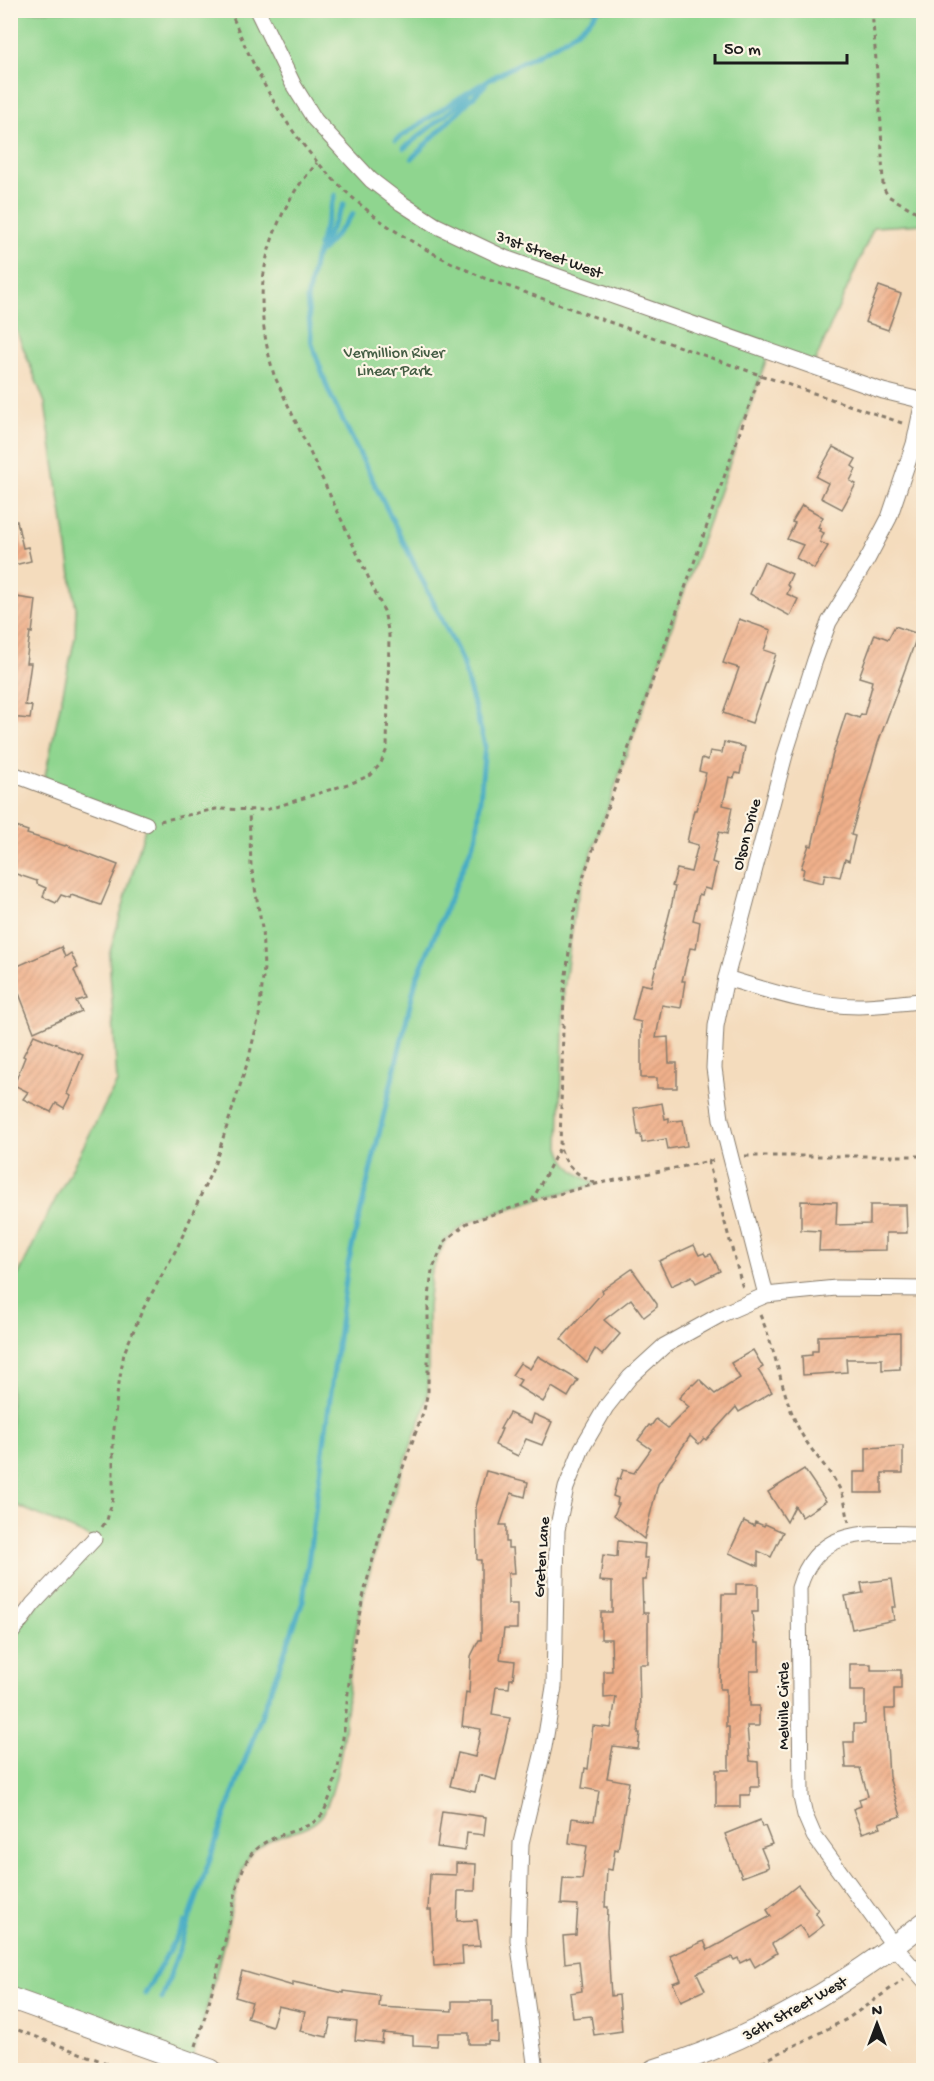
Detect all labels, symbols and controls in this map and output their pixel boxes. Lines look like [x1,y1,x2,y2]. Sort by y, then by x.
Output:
scale bar [715,27,847,65]
text: 50 m [724,40,761,61]
street label: 31st Street West [492,228,606,285]
park label: Vermillion River Linear Park [343,345,446,382]
street label: Olson Drive [730,796,767,873]
street label: Greten Lane [531,1516,556,1598]
street label: Melville Circle [776,1662,795,1750]
street label: 36th Street West [739,1973,852,2047]
north arrow [847,1994,907,2054]
text: N [872,2003,883,2022]

